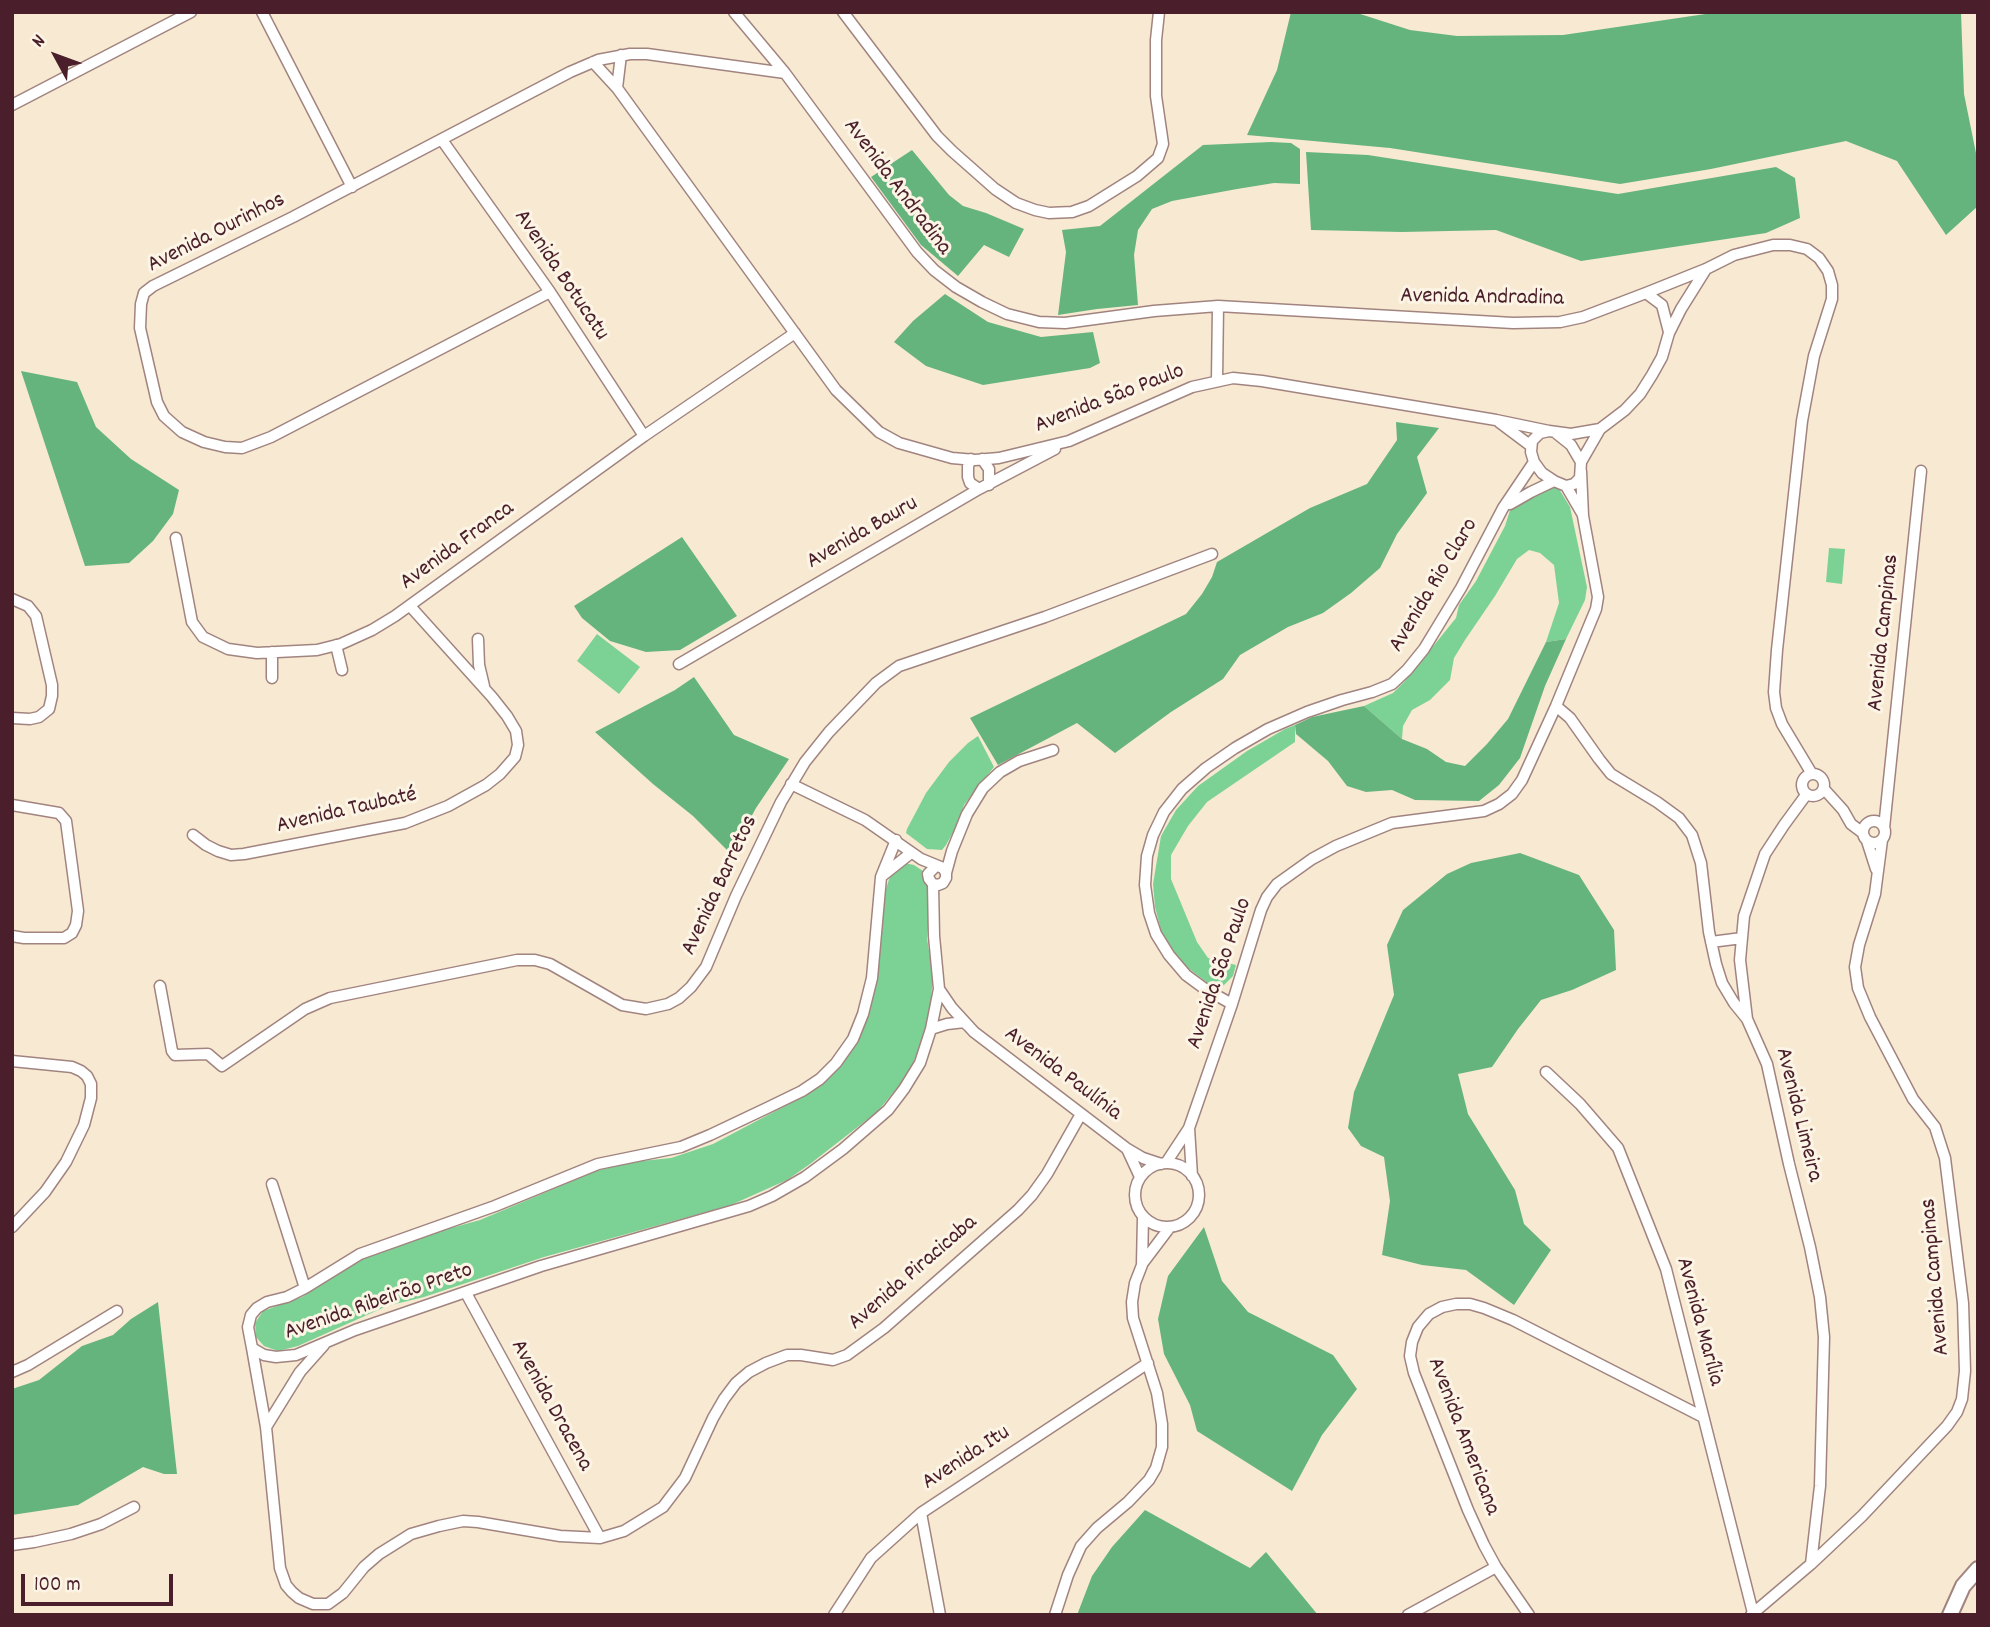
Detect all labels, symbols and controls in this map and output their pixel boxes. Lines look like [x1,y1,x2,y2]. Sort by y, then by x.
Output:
north arrow [21,21,91,91]
text: N [26,30,53,54]
street label: Avenida Andradina [836,114,956,262]
street label: Avenida Ourinhos [144,187,290,281]
street label: Avenida Botucatu [506,205,614,347]
street label: Avenida Andradina [1400,284,1564,314]
street label: Avenida São Paulo [1031,359,1189,441]
street label: Avenida Bauru [802,491,924,577]
street label: Avenida Franca [396,496,520,598]
street label: Avenida Rio Claro [1384,514,1486,658]
street label: Avenida Campinas [1863,553,1907,713]
street label: Avenida Taubaté [274,782,420,842]
street label: Avenida Barretos [677,812,765,960]
street label: Avenida São Paulo [1182,895,1260,1053]
street label: Avenida Paulínia [998,1022,1126,1128]
street label: Avenida Limeira [1767,1045,1827,1185]
street label: Avenida Campinas [1916,1197,1958,1357]
street label: Avenida Piracicaba [844,1210,984,1338]
street label: Avenida Marília [1668,1255,1728,1389]
street label: Avenida Ribeirão Preto [281,1258,477,1348]
street label: Avenida Dracena [503,1336,597,1476]
street label: Avenida Americana [1419,1354,1505,1520]
street label: Avenida Itu [918,1420,1016,1498]
scale bar [24,1560,177,1604]
text: 100 m [34,1571,81,1601]

